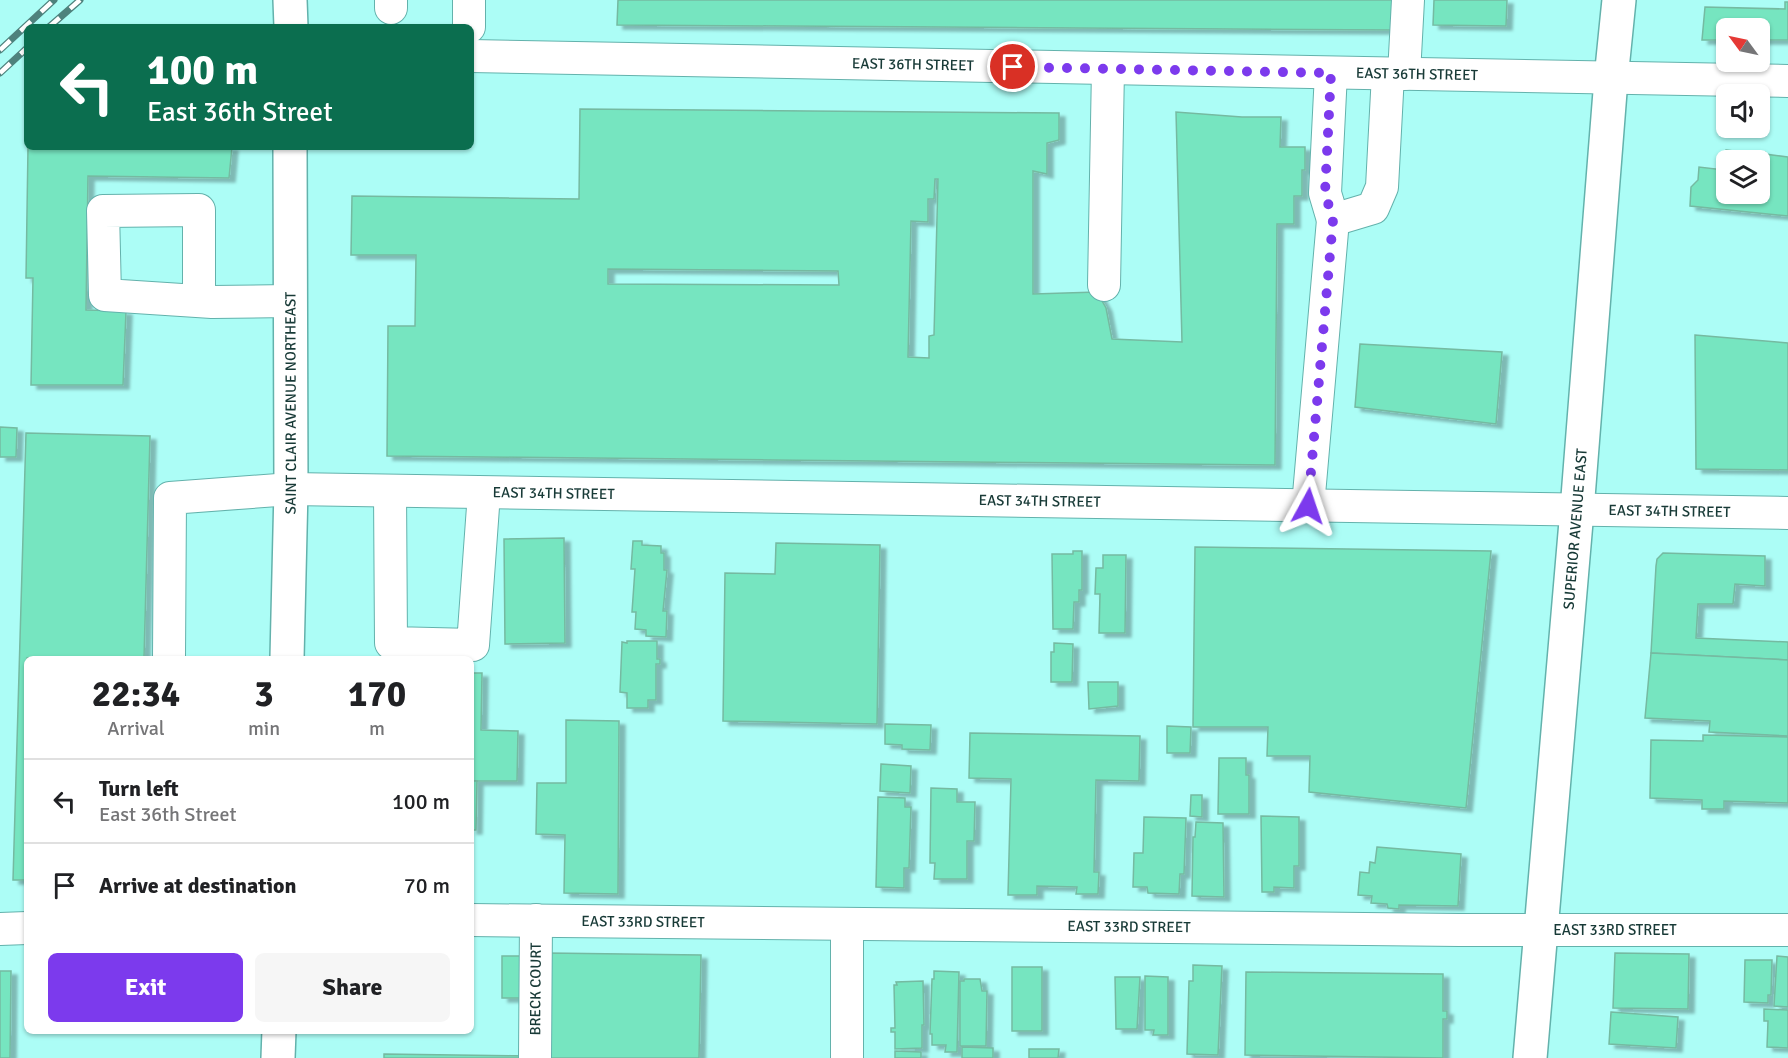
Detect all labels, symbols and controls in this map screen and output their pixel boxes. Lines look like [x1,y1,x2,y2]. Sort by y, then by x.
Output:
north arrow [1716,18,1770,72]
map controls [1716,18,1770,204]
pin [987,41,1038,92]
text: 100 m [147,45,258,96]
icon: left [48,48,126,126]
icon: arrive [996,50,1029,83]
street label: EAST 36TH STREET [852,54,975,75]
street label: EAST 36TH STREET [1356,64,1479,84]
button: sound [1716,84,1770,138]
text: East 36th Street [147,96,333,129]
button: layers [1716,150,1770,204]
street label: SAINT CLAIR AVENUE NORTHEAST [281,291,300,515]
street label: SUPERIOR AVENUE EAST [1560,447,1591,610]
position arrow [1276,474,1340,538]
street label: EAST 34TH STREET [492,483,615,503]
street label: EAST 34TH STREET [978,491,1101,511]
street label: EAST 34TH STREET [1608,501,1731,521]
text: 22:34 [92,672,180,717]
text: 3 [254,672,274,717]
text: 170 [348,672,406,717]
text: Arrival [107,716,165,741]
text: min [248,716,280,741]
text: m [369,716,385,741]
text: Turn left [99,775,179,802]
icon: left [48,785,81,818]
text: 100 m [392,788,450,815]
text: East 36th Street [99,802,236,827]
icon: arrive [48,869,81,902]
text: Arrive at destination [99,872,296,899]
text: 70 m [404,872,450,899]
street label: EAST 33RD STREET [581,912,705,931]
street label: EAST 33RD STREET [1067,917,1191,936]
street label: EAST 33RD STREET [1553,921,1677,939]
street label: BRECK COURT [526,942,545,1036]
button: Exit [48,953,243,1022]
button: Share [255,953,450,1022]

